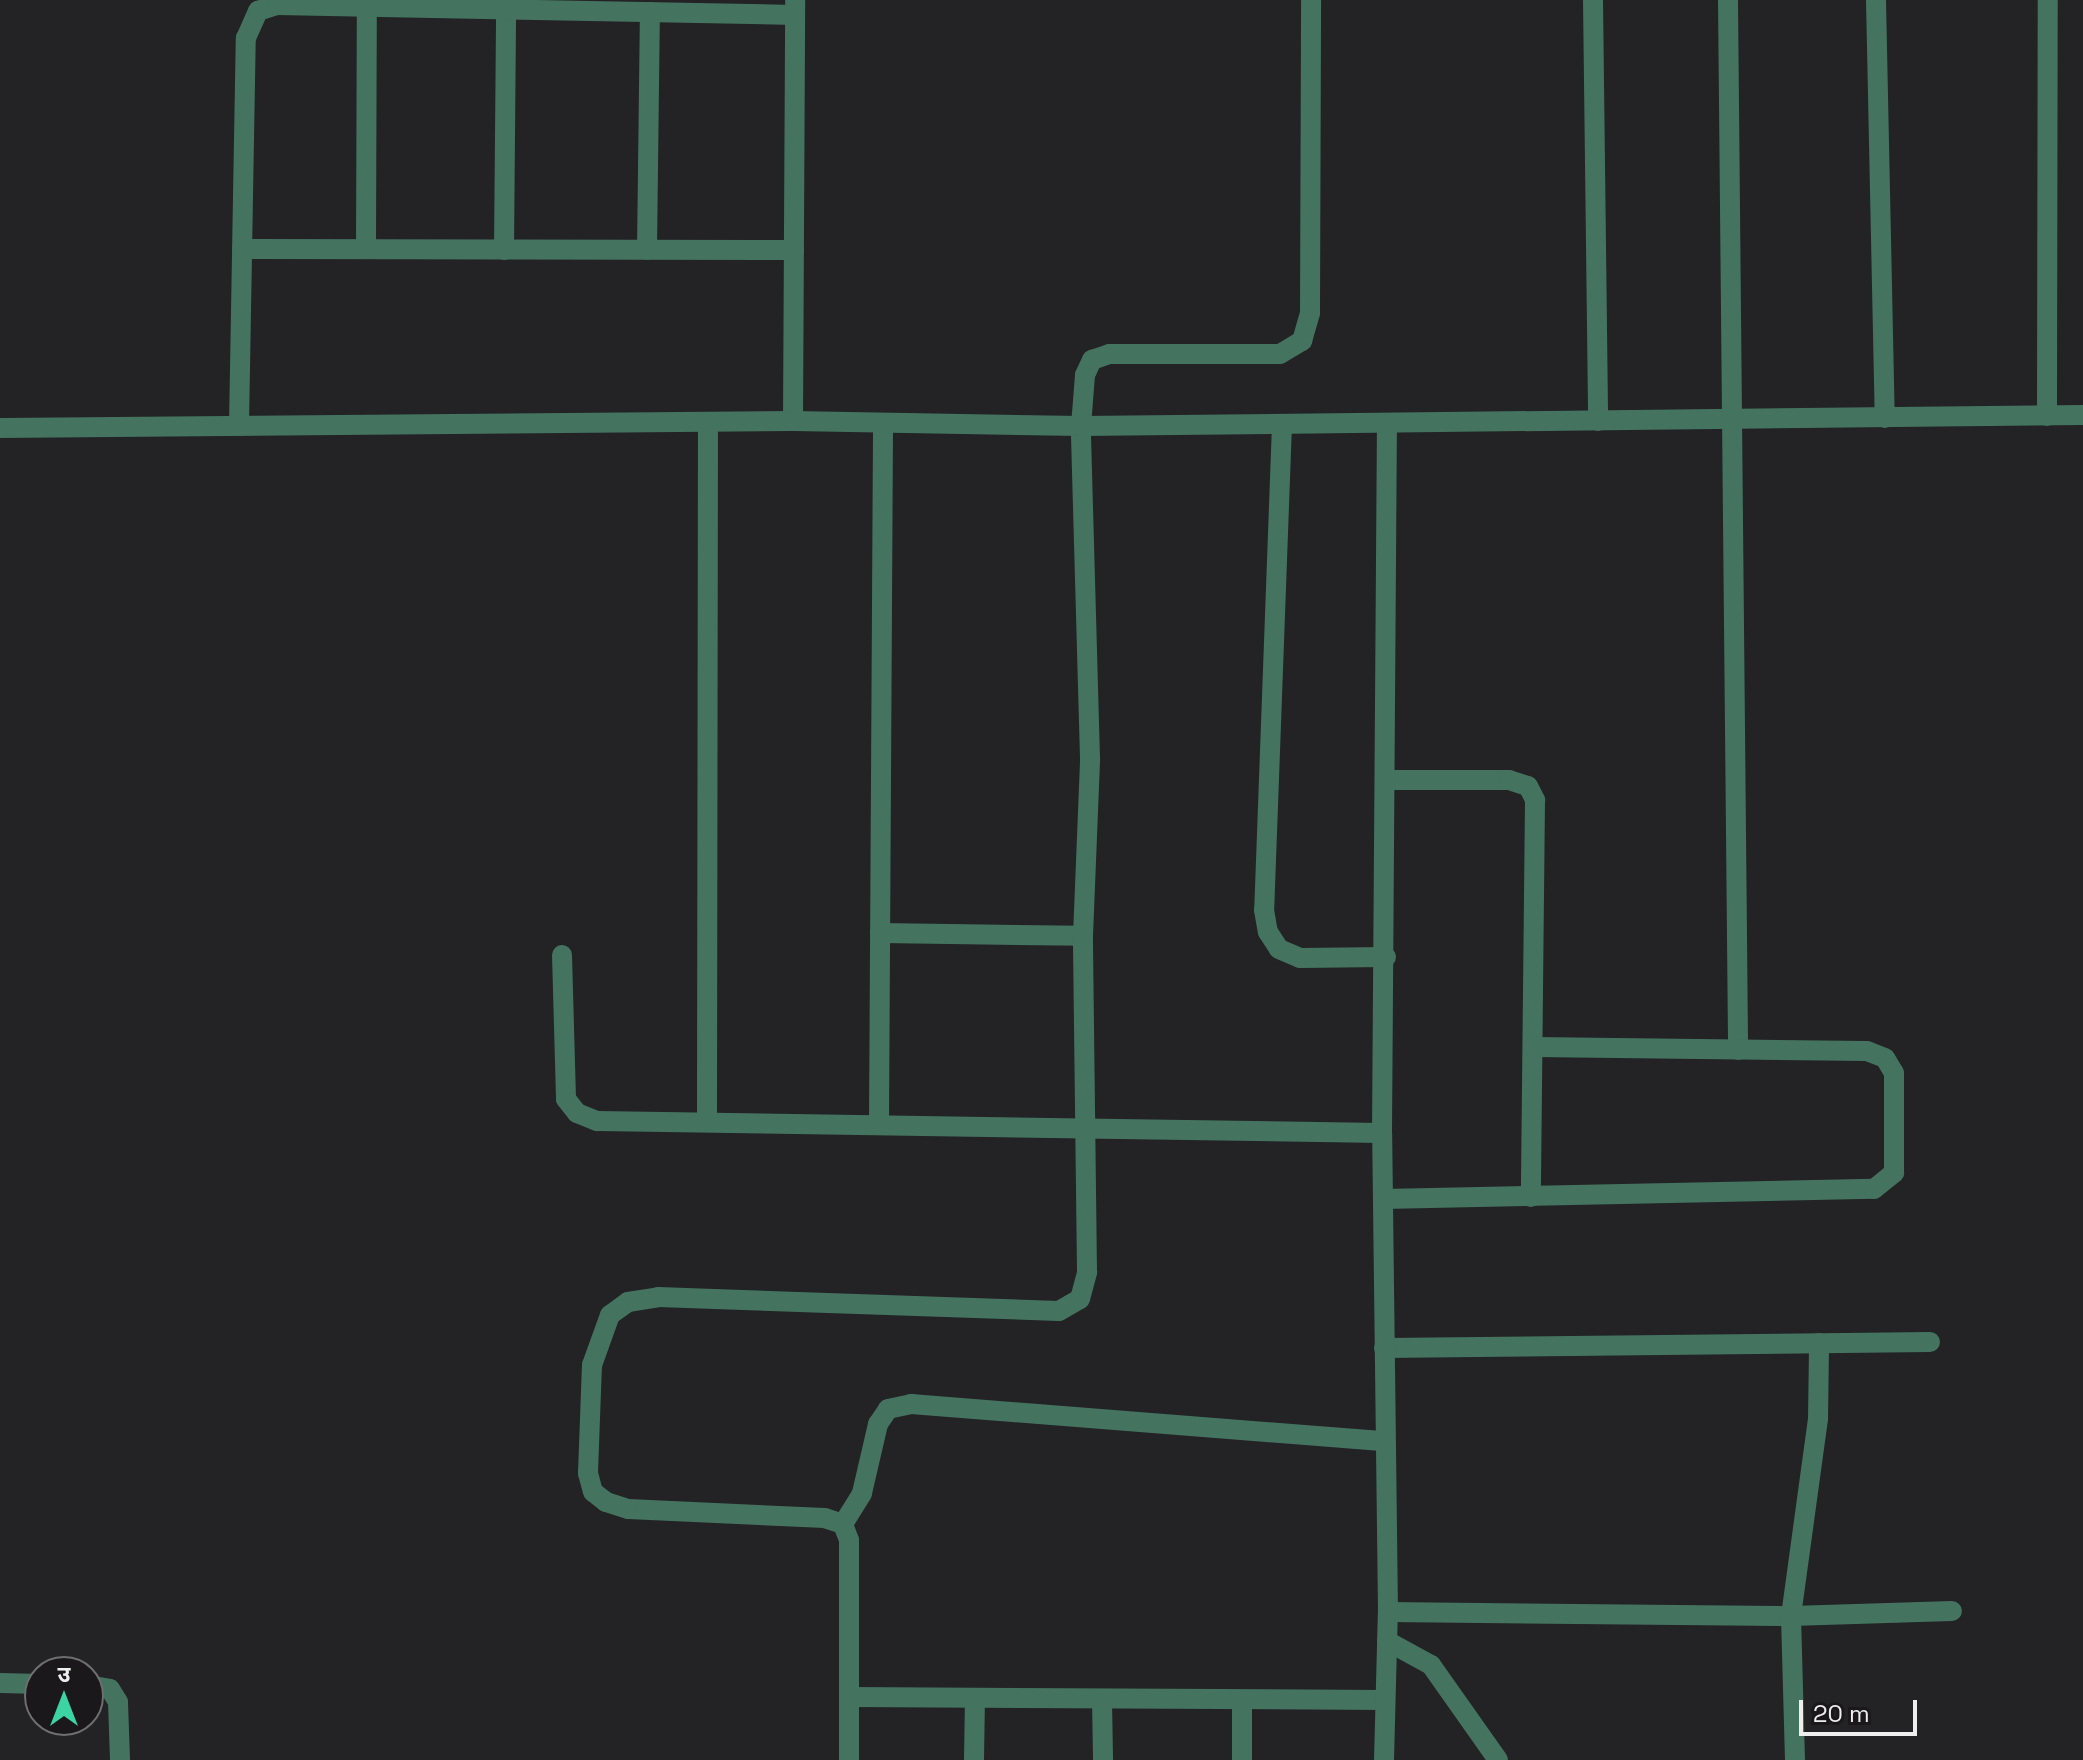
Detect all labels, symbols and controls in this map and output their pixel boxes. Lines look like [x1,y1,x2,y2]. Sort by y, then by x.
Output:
north arrow [24,1656,104,1736]
text: उ [58,1660,70,1688]
scale bar [1803,1684,1921,1734]
text: 20 m [1813,1698,1870,1729]

